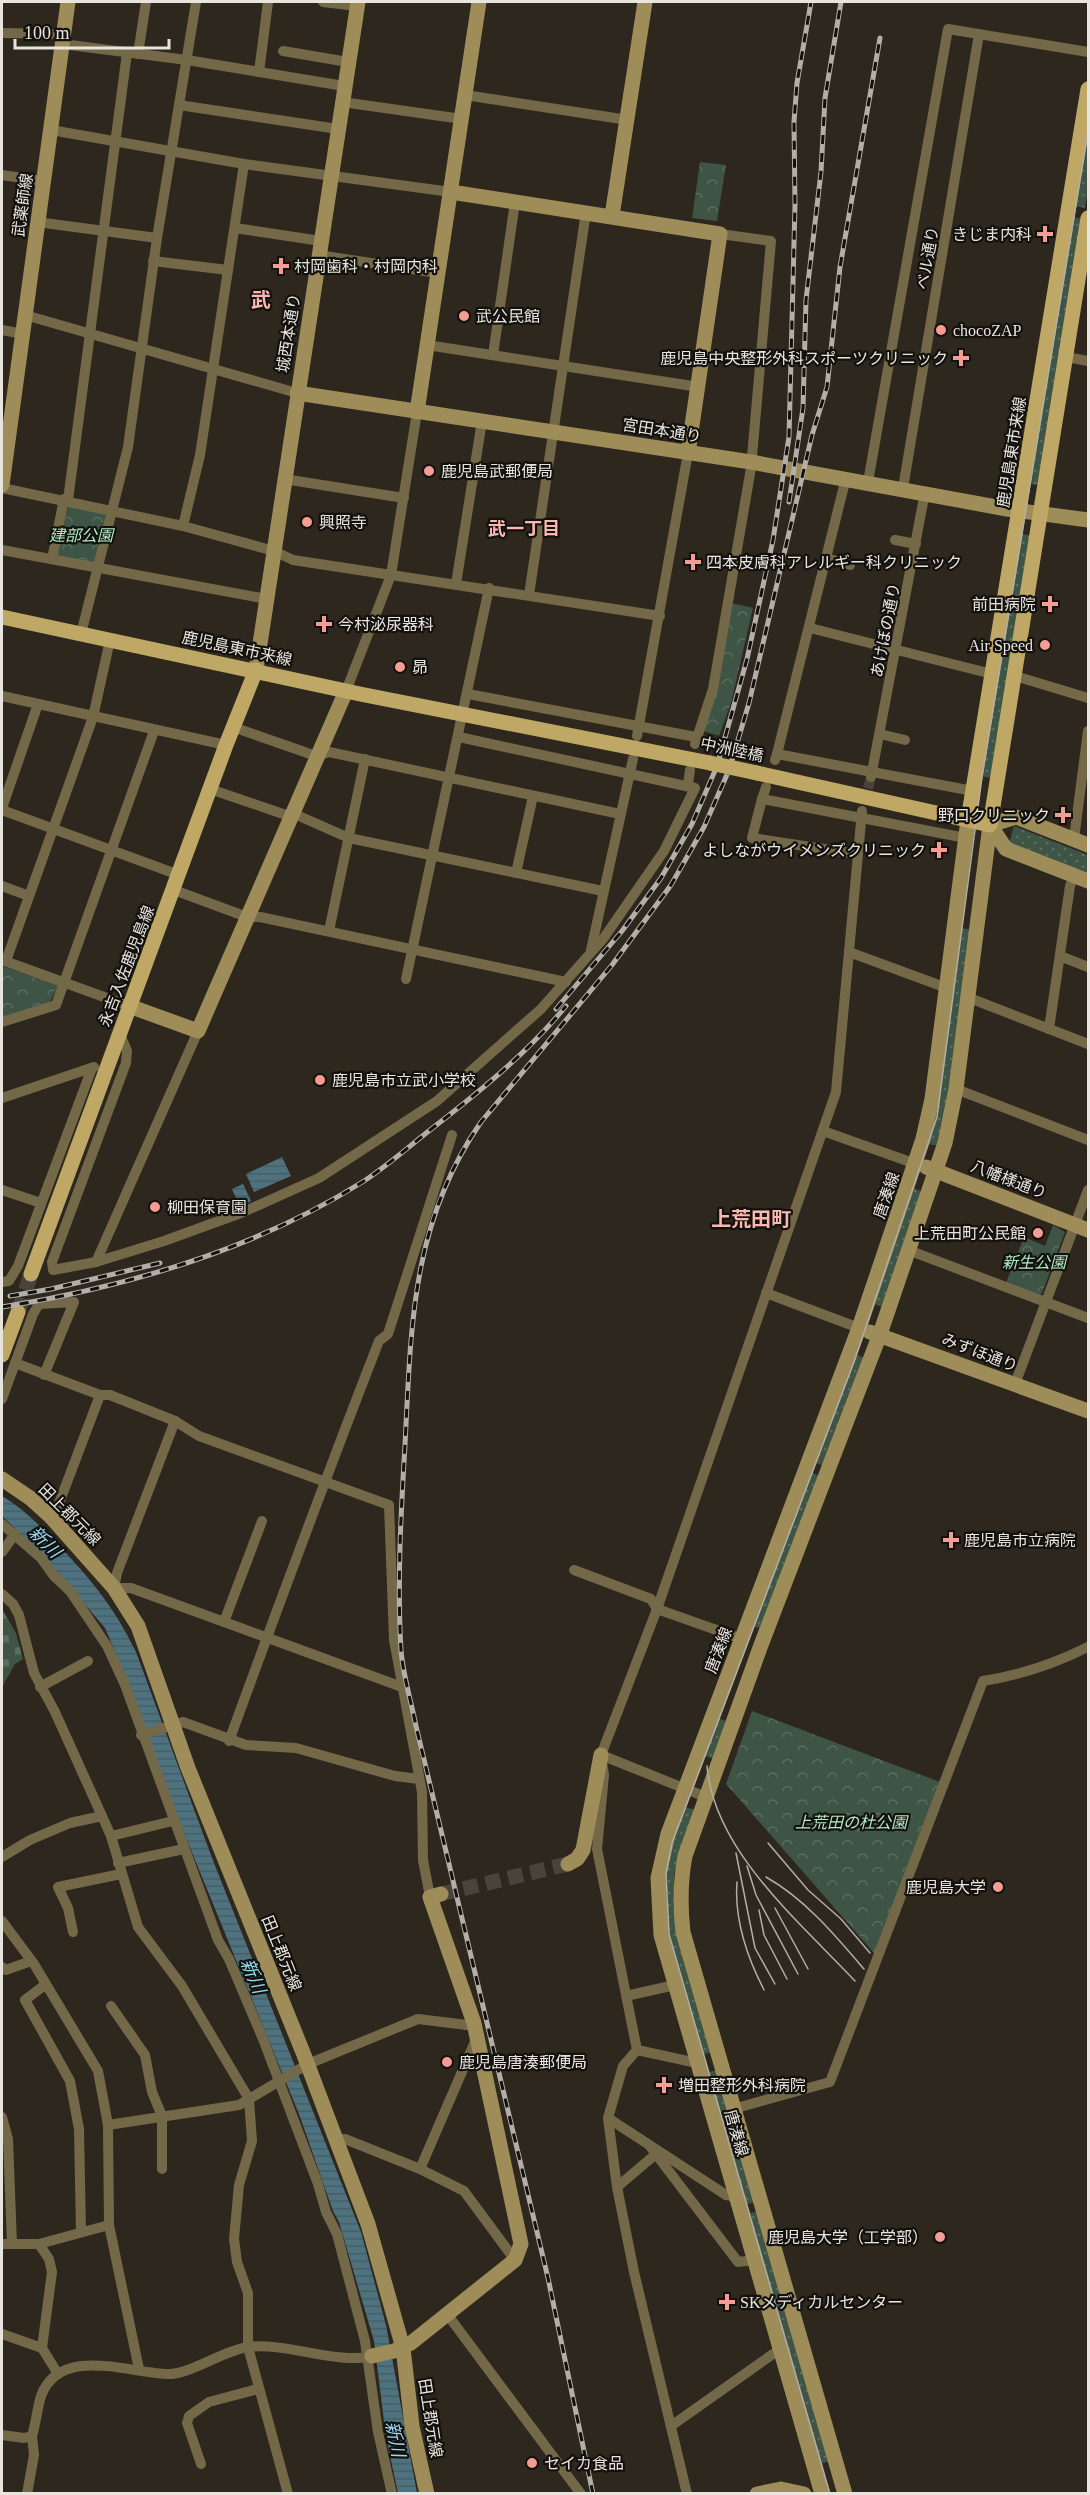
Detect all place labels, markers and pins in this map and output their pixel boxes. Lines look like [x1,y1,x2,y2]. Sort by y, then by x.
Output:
marker: きじま内科 [1036,225,1054,243]
place label: きじま内科 [952,226,1032,243]
marker: 村岡歯科・村岡内科 [272,257,290,275]
place label: 村岡歯科・村岡内科 [294,258,438,275]
place label: 武公民館 [476,308,540,325]
marker: 武公民館 [457,309,471,323]
place label: chocoZAP [953,322,1022,339]
marker: chocoZAP [934,323,948,337]
marker: 鹿児島中央整形外科スポーツクリニック [952,349,970,367]
place label: 鹿児島中央整形外科スポーツクリニック [660,350,948,367]
place label: 鹿児島武郵便局 [441,463,553,480]
marker: 鹿児島武郵便局 [422,464,436,478]
place label: 興照寺 [319,514,367,531]
marker: 興照寺 [300,515,314,529]
marker: 四本皮膚科アレルギー科クリニック [684,553,702,571]
place label: 四本皮膚科アレルギー科クリニック [706,554,962,571]
marker: 前田病院 [1041,595,1059,613]
place label: 前田病院 [972,596,1036,613]
marker: 今村泌尿器科 [315,615,333,633]
place label: 今村泌尿器科 [338,616,434,633]
place label: Air Speed [969,637,1033,655]
marker: Air Speed [1038,638,1052,652]
place label: 昴 [412,659,428,676]
marker: 昴 [393,660,407,674]
marker: 野口クリニック [1054,806,1072,824]
place label: 野口クリニック [938,807,1050,824]
marker: よしながウイメンズクリニック [930,841,948,859]
place label: よしながウイメンズクリニック [702,842,926,859]
place label: 鹿児島市立武小学校 [332,1072,476,1089]
marker: 鹿児島市立武小学校 [313,1073,327,1087]
place label: 柳田保育園 [167,1199,247,1216]
marker: 柳田保育園 [148,1200,162,1214]
place label: 上荒田町公民館 [914,1225,1026,1242]
marker: 上荒田町公民館 [1031,1226,1045,1240]
marker: 鹿児島市立病院 [942,1531,960,1549]
place label: 鹿児島市立病院 [964,1532,1076,1549]
place label: 鹿児島大学 [906,1879,986,1896]
marker: 鹿児島大学 [991,1880,1005,1894]
place label: 鹿児島唐湊郵便局 [459,2054,587,2071]
marker: 鹿児島唐湊郵便局 [440,2055,454,2069]
marker: 増田整形外科病院 [655,2076,673,2094]
place label: 増田整形外科病院 [678,2077,806,2094]
place label: 鹿児島大学（工学部） [768,2229,928,2246]
marker: 鹿児島大学（工学部） [933,2230,947,2244]
marker: SKメディカルセンター [718,2293,736,2311]
place label: SKメディカルセンター [740,2294,903,2311]
place label: セイカ食品 [544,2455,624,2472]
marker: セイカ食品 [525,2456,539,2470]

